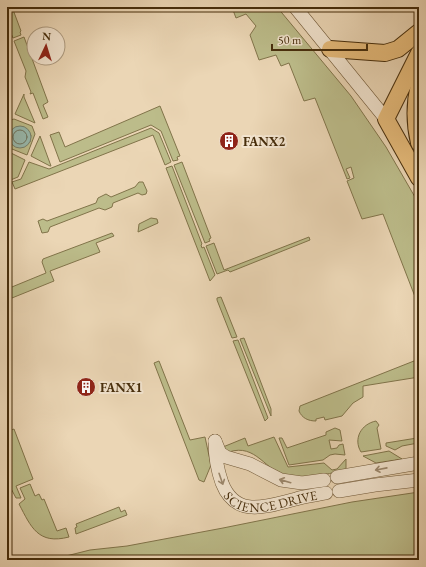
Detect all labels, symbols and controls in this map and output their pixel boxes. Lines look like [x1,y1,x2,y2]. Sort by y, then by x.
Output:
north arrow [26,26,66,66]
scale bar [272,26,367,52]
text: N [42,29,52,43]
text: 50 m [278,32,302,48]
building icon: FANX2 [218,130,240,152]
place label: FANX2 [243,133,286,150]
building icon: FANX1 [75,376,97,398]
place label: FANX1 [100,379,143,396]
one-way arrow [374,466,387,474]
one-way arrow [218,473,226,485]
one-way arrow [279,477,292,484]
street label: SCIENCE DRIVE [220,486,318,516]

